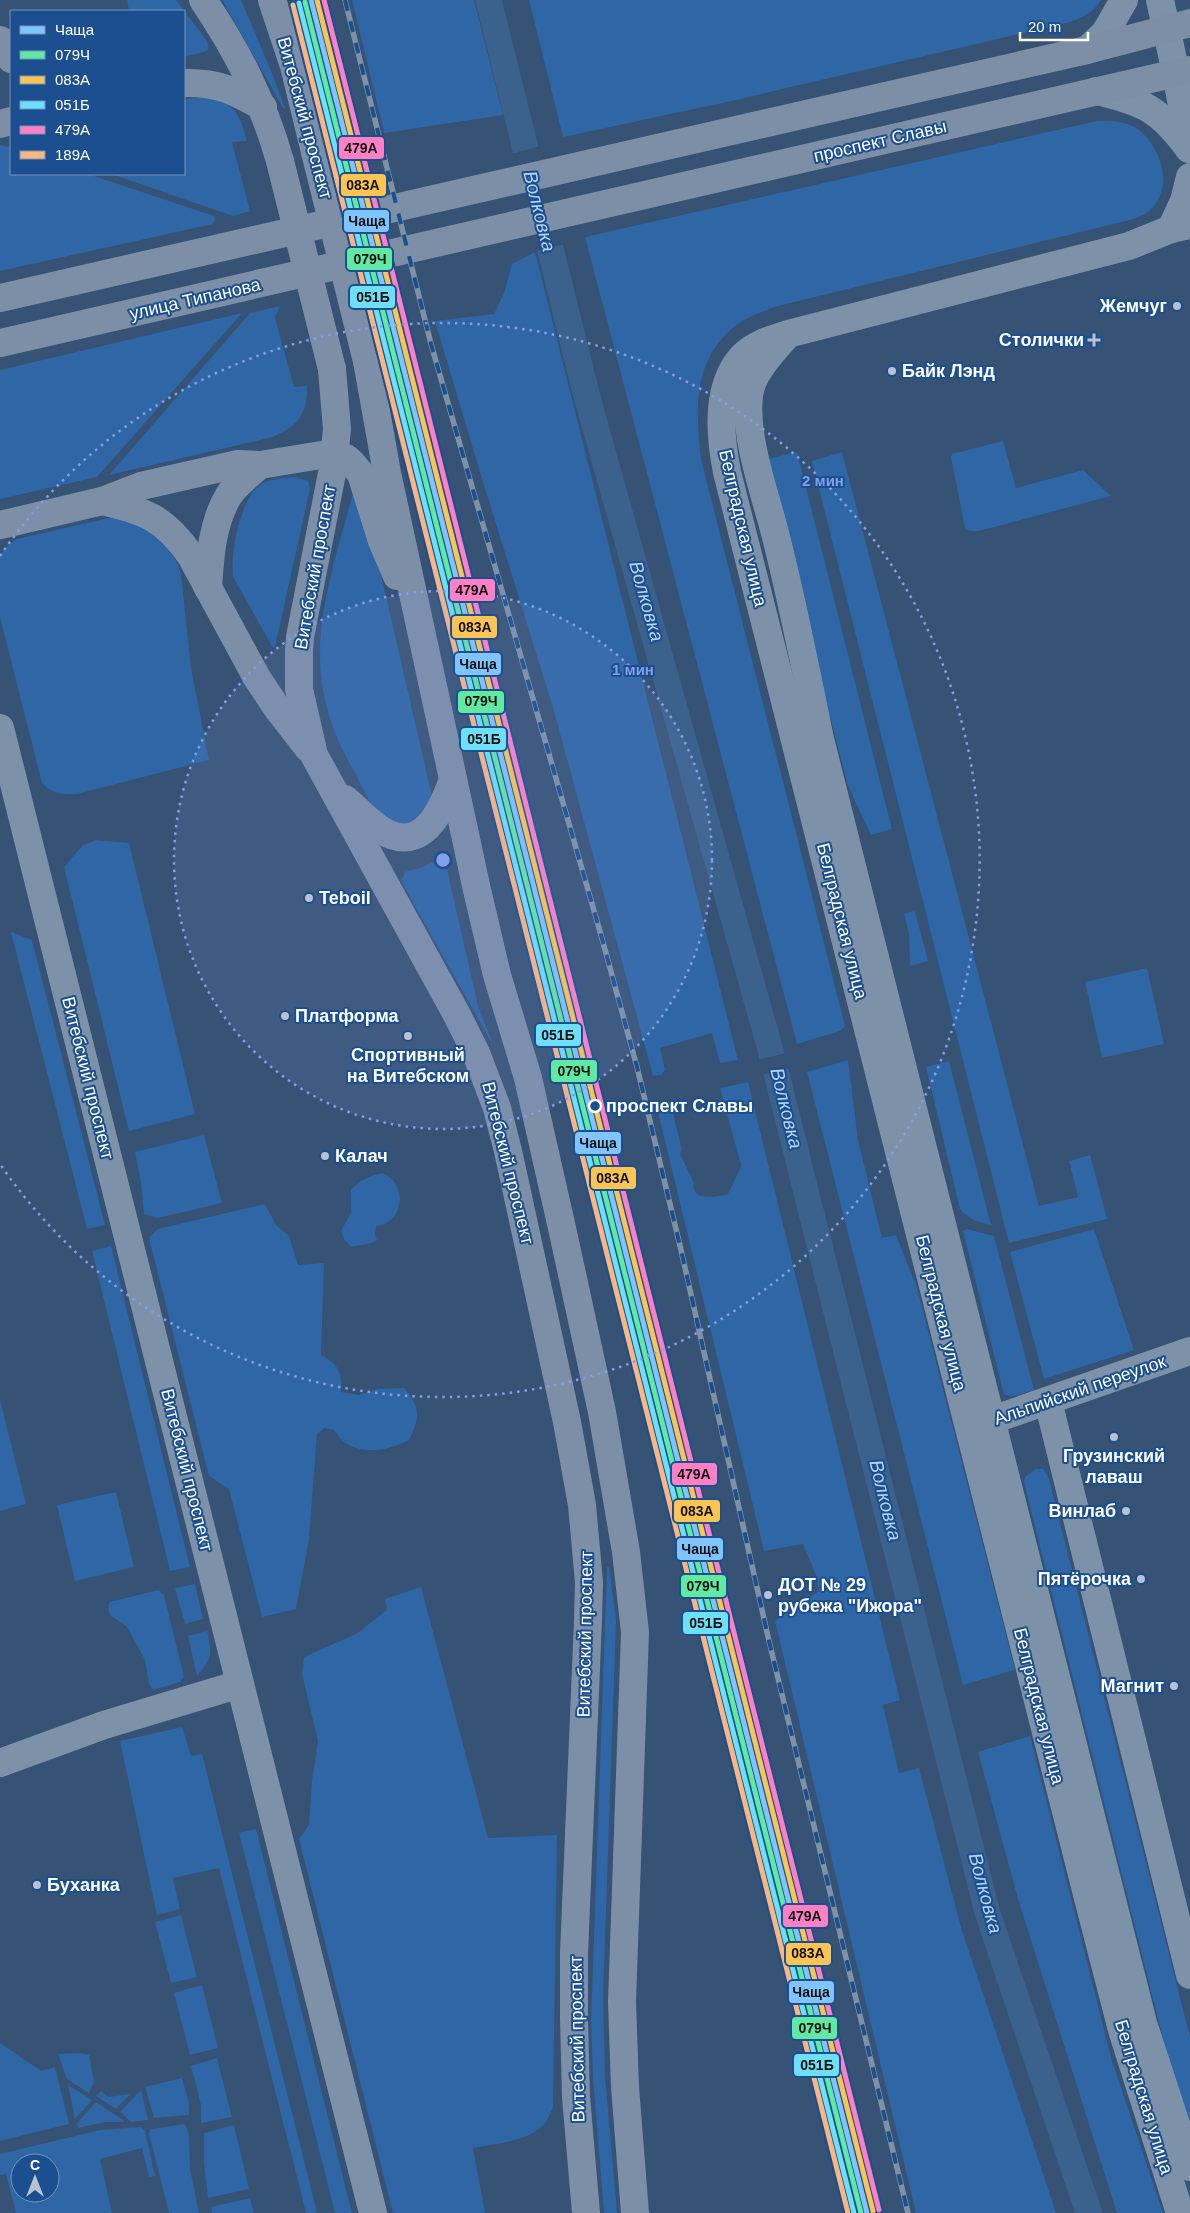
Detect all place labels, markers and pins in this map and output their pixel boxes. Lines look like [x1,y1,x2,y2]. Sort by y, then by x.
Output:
place label: Жемчуг [1099,296,1167,316]
marker: Жемчуг [1171,300,1183,312]
place label: Столички [999,330,1084,350]
marker: Столички [1088,334,1100,346]
place label: Байк Лэнд [902,361,995,381]
marker: Байк Лэнд [886,365,898,377]
centre of rings [434,851,452,869]
place label: Teboil [319,888,371,908]
marker: Teboil [303,892,315,904]
place label: Платформа [295,1006,400,1026]
marker: Платформа [279,1010,291,1022]
marker: Спортивный на Витебском [402,1030,414,1042]
place label: Спортивный на Витебском [347,1045,469,1086]
place label: проспект Славы [606,1096,753,1116]
marker: проспект Славы [588,1099,602,1113]
place label: Калач [335,1146,388,1166]
marker: Калач [319,1150,331,1162]
marker: Грузинский лаваш [1108,1431,1120,1443]
place label: Грузинский лаваш [1063,1446,1165,1487]
place label: Винлаб [1049,1501,1116,1521]
marker: Винлаб [1120,1505,1132,1517]
place label: Пятёрочка [1038,1569,1132,1589]
marker: Пятёрочка [1135,1573,1147,1585]
place label: ДОТ № 29 рубежа "Ижора" [778,1575,922,1616]
marker: ДОТ № 29 рубежа "Ижора" [762,1589,774,1601]
place label: Магнит [1101,1676,1164,1696]
marker: Магнит [1168,1680,1180,1692]
place label: Буханка [47,1875,121,1895]
marker: Буханка [31,1879,43,1891]

